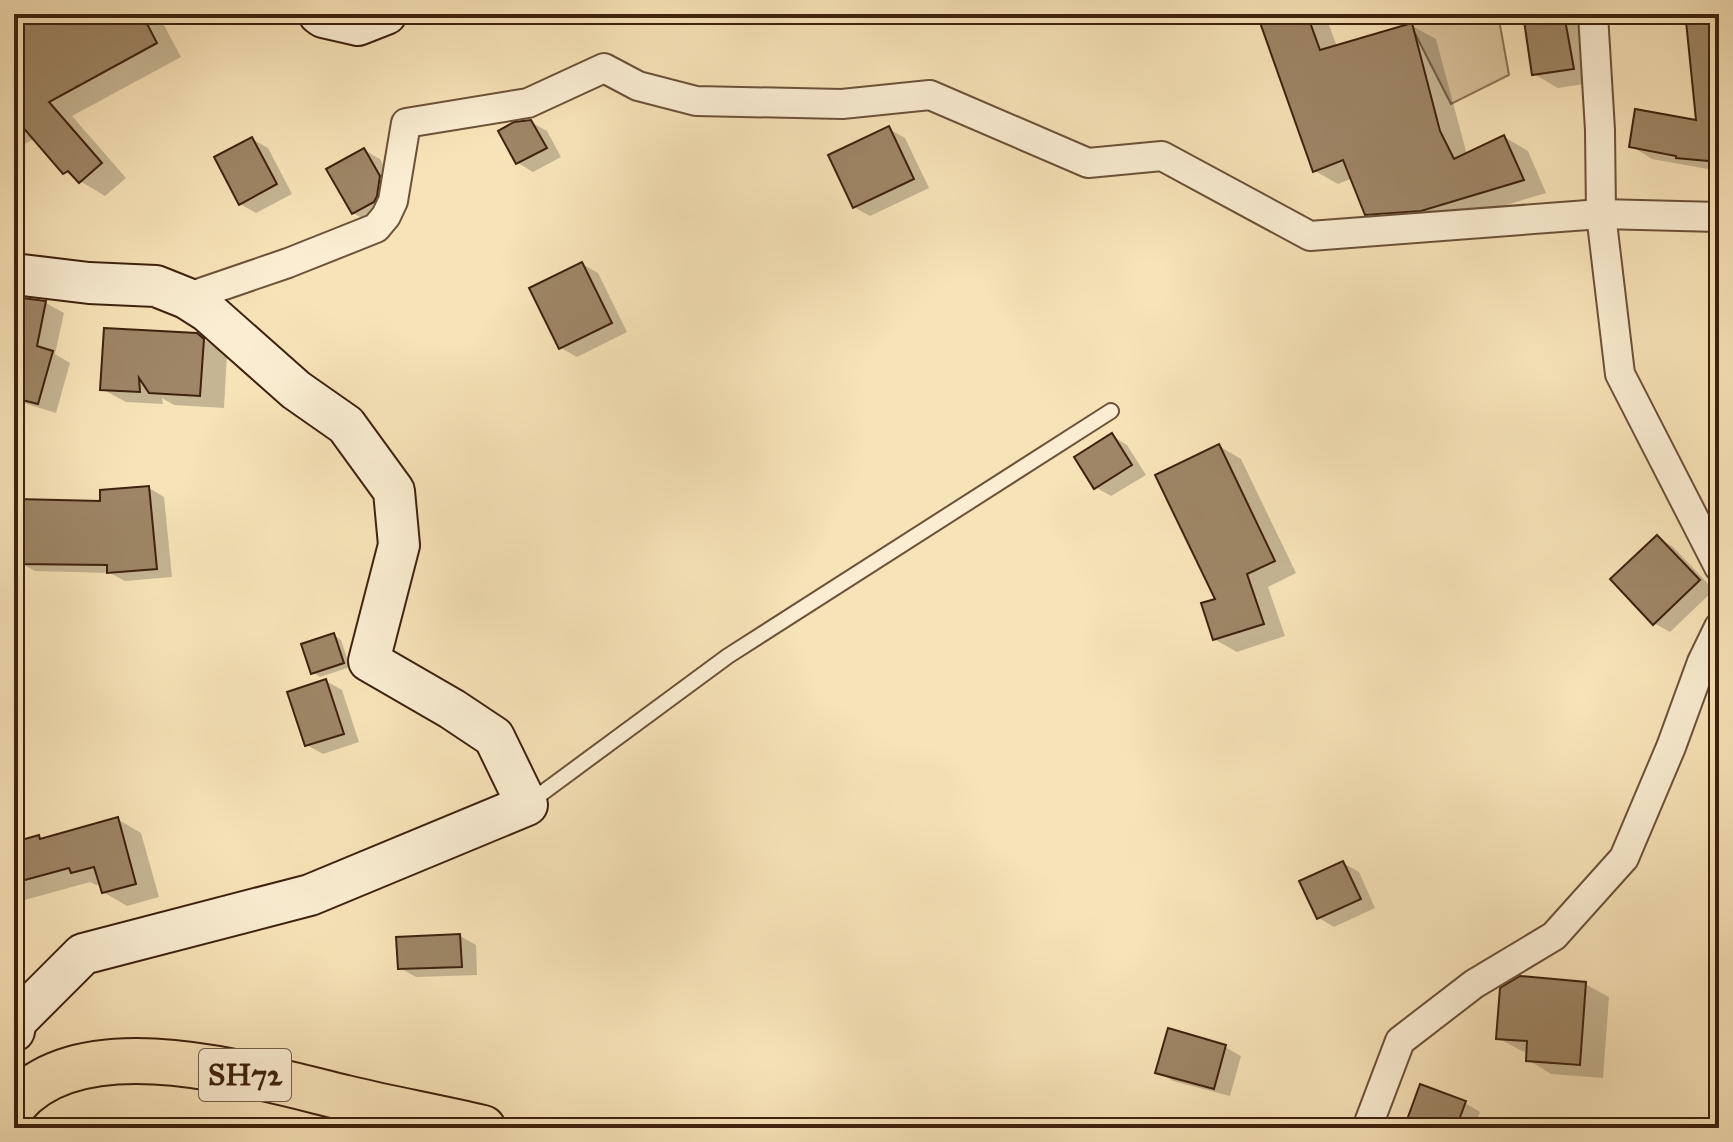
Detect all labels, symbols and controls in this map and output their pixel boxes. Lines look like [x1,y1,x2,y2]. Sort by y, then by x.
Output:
road number: SH72 [199,1049,291,1101]

